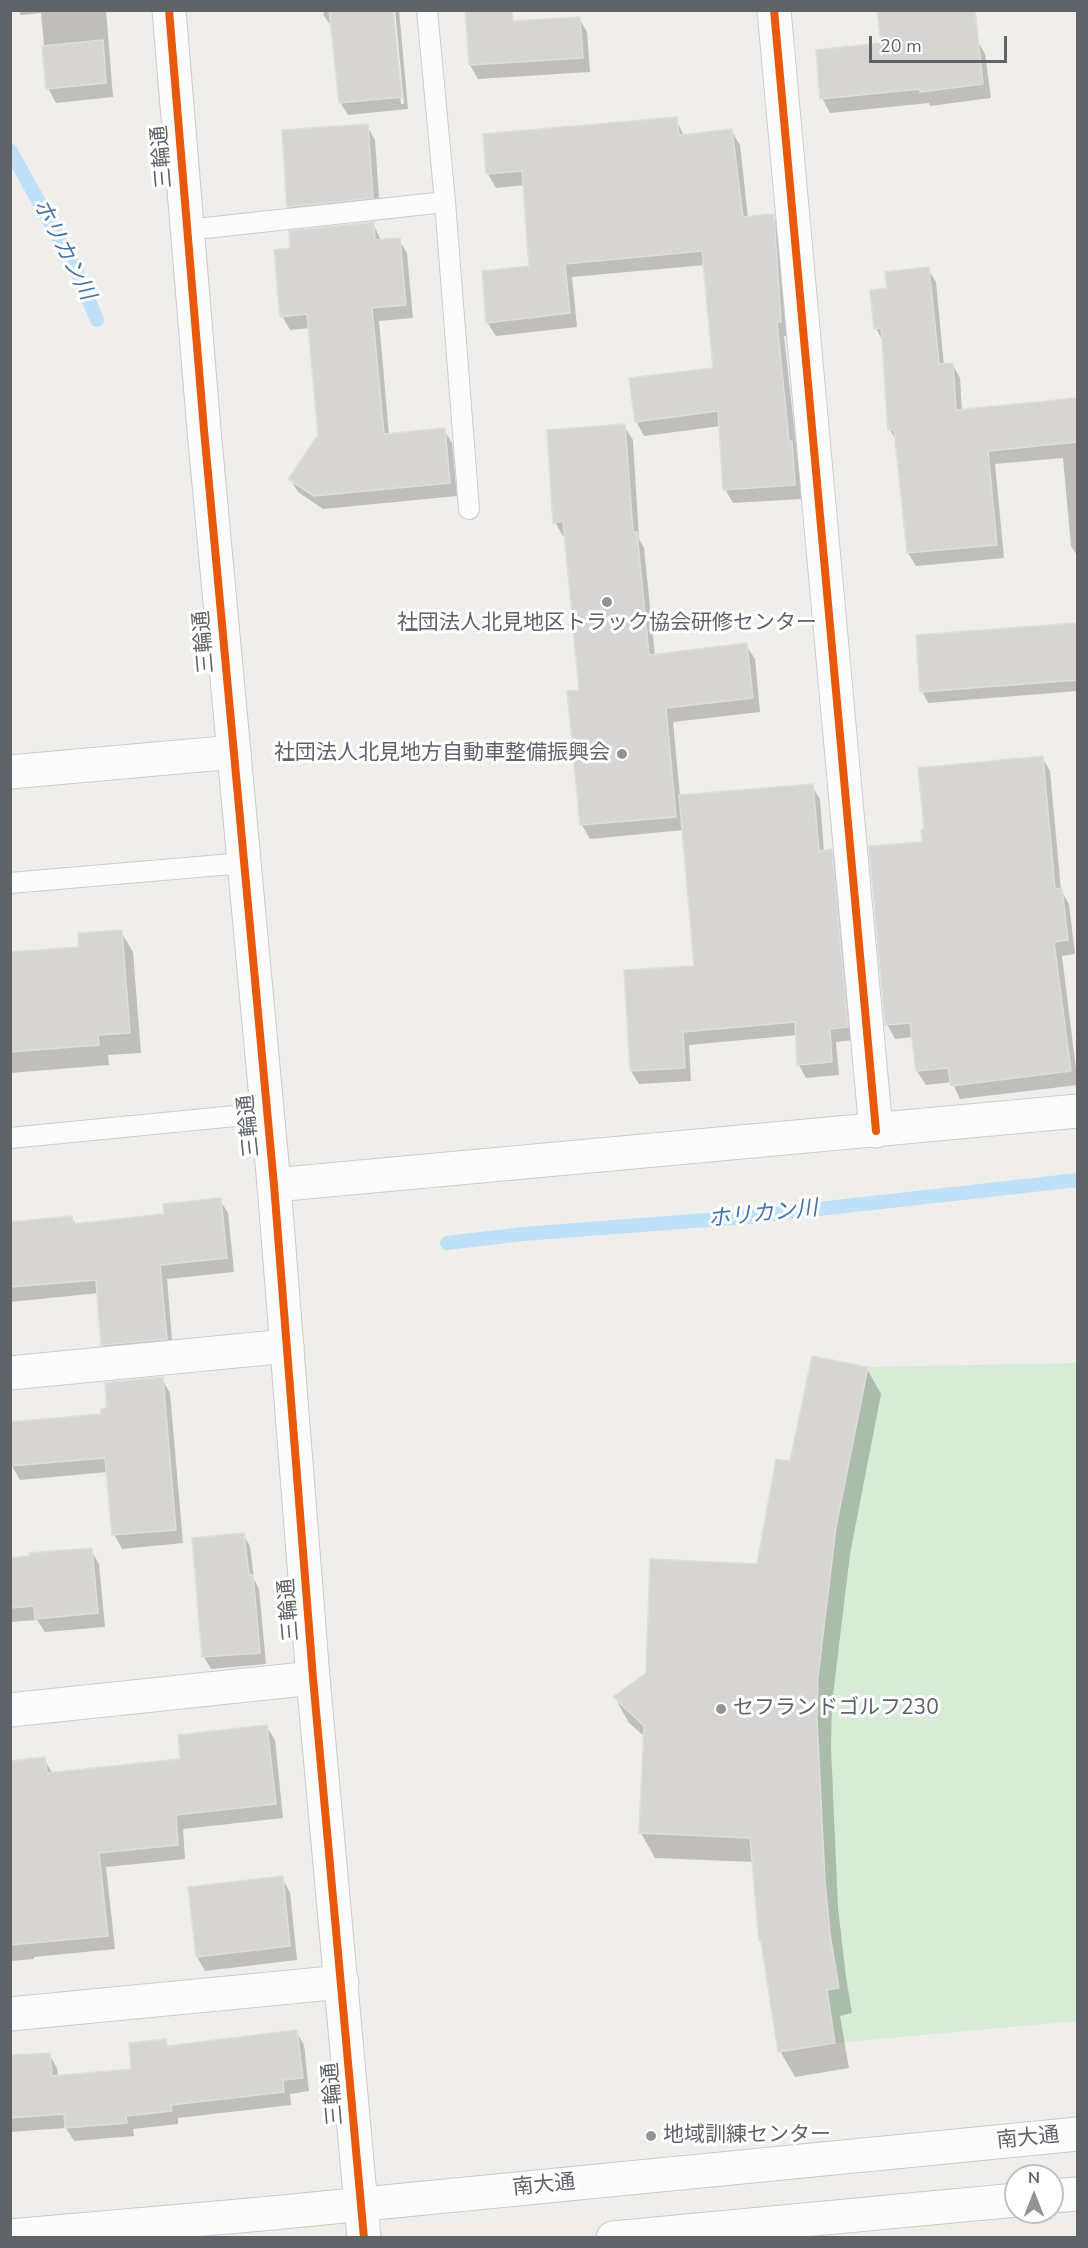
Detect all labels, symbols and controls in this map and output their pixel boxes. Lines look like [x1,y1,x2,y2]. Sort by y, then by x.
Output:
scale bar [872,24,1010,62]
text: 20 m [880,34,922,58]
street label: 三輪通 [148,125,178,189]
water label: ホリカン川 [26,195,100,305]
marker: 社団法人北見地区トラック協会研修センター [600,595,614,609]
street label: 三輪通 [190,610,220,674]
place label: 社団法人北見地区トラック協会研修センター [397,611,817,637]
place label: 社団法人北見地方自動車整備振興会 [274,741,610,767]
marker: 社団法人北見地方自動車整備振興会 [615,747,629,761]
street label: 三輪通 [234,1093,266,1159]
water label: ホリカン川 [707,1196,819,1234]
street label: 三輪通 [275,1578,305,1642]
place label: セフランドゴルフ230 [733,1696,939,1722]
marker: セフランドゴルフ230 [714,1702,728,1716]
street label: 三輪通 [319,2062,349,2126]
place label: 地域訓練センター [663,2123,831,2149]
street label: 南大通 [995,2123,1061,2155]
marker: 地域訓練センター [644,2129,658,2143]
north arrow [1004,2164,1064,2224]
text: N [1028,2167,1040,2189]
street label: 南大通 [511,2170,577,2202]

